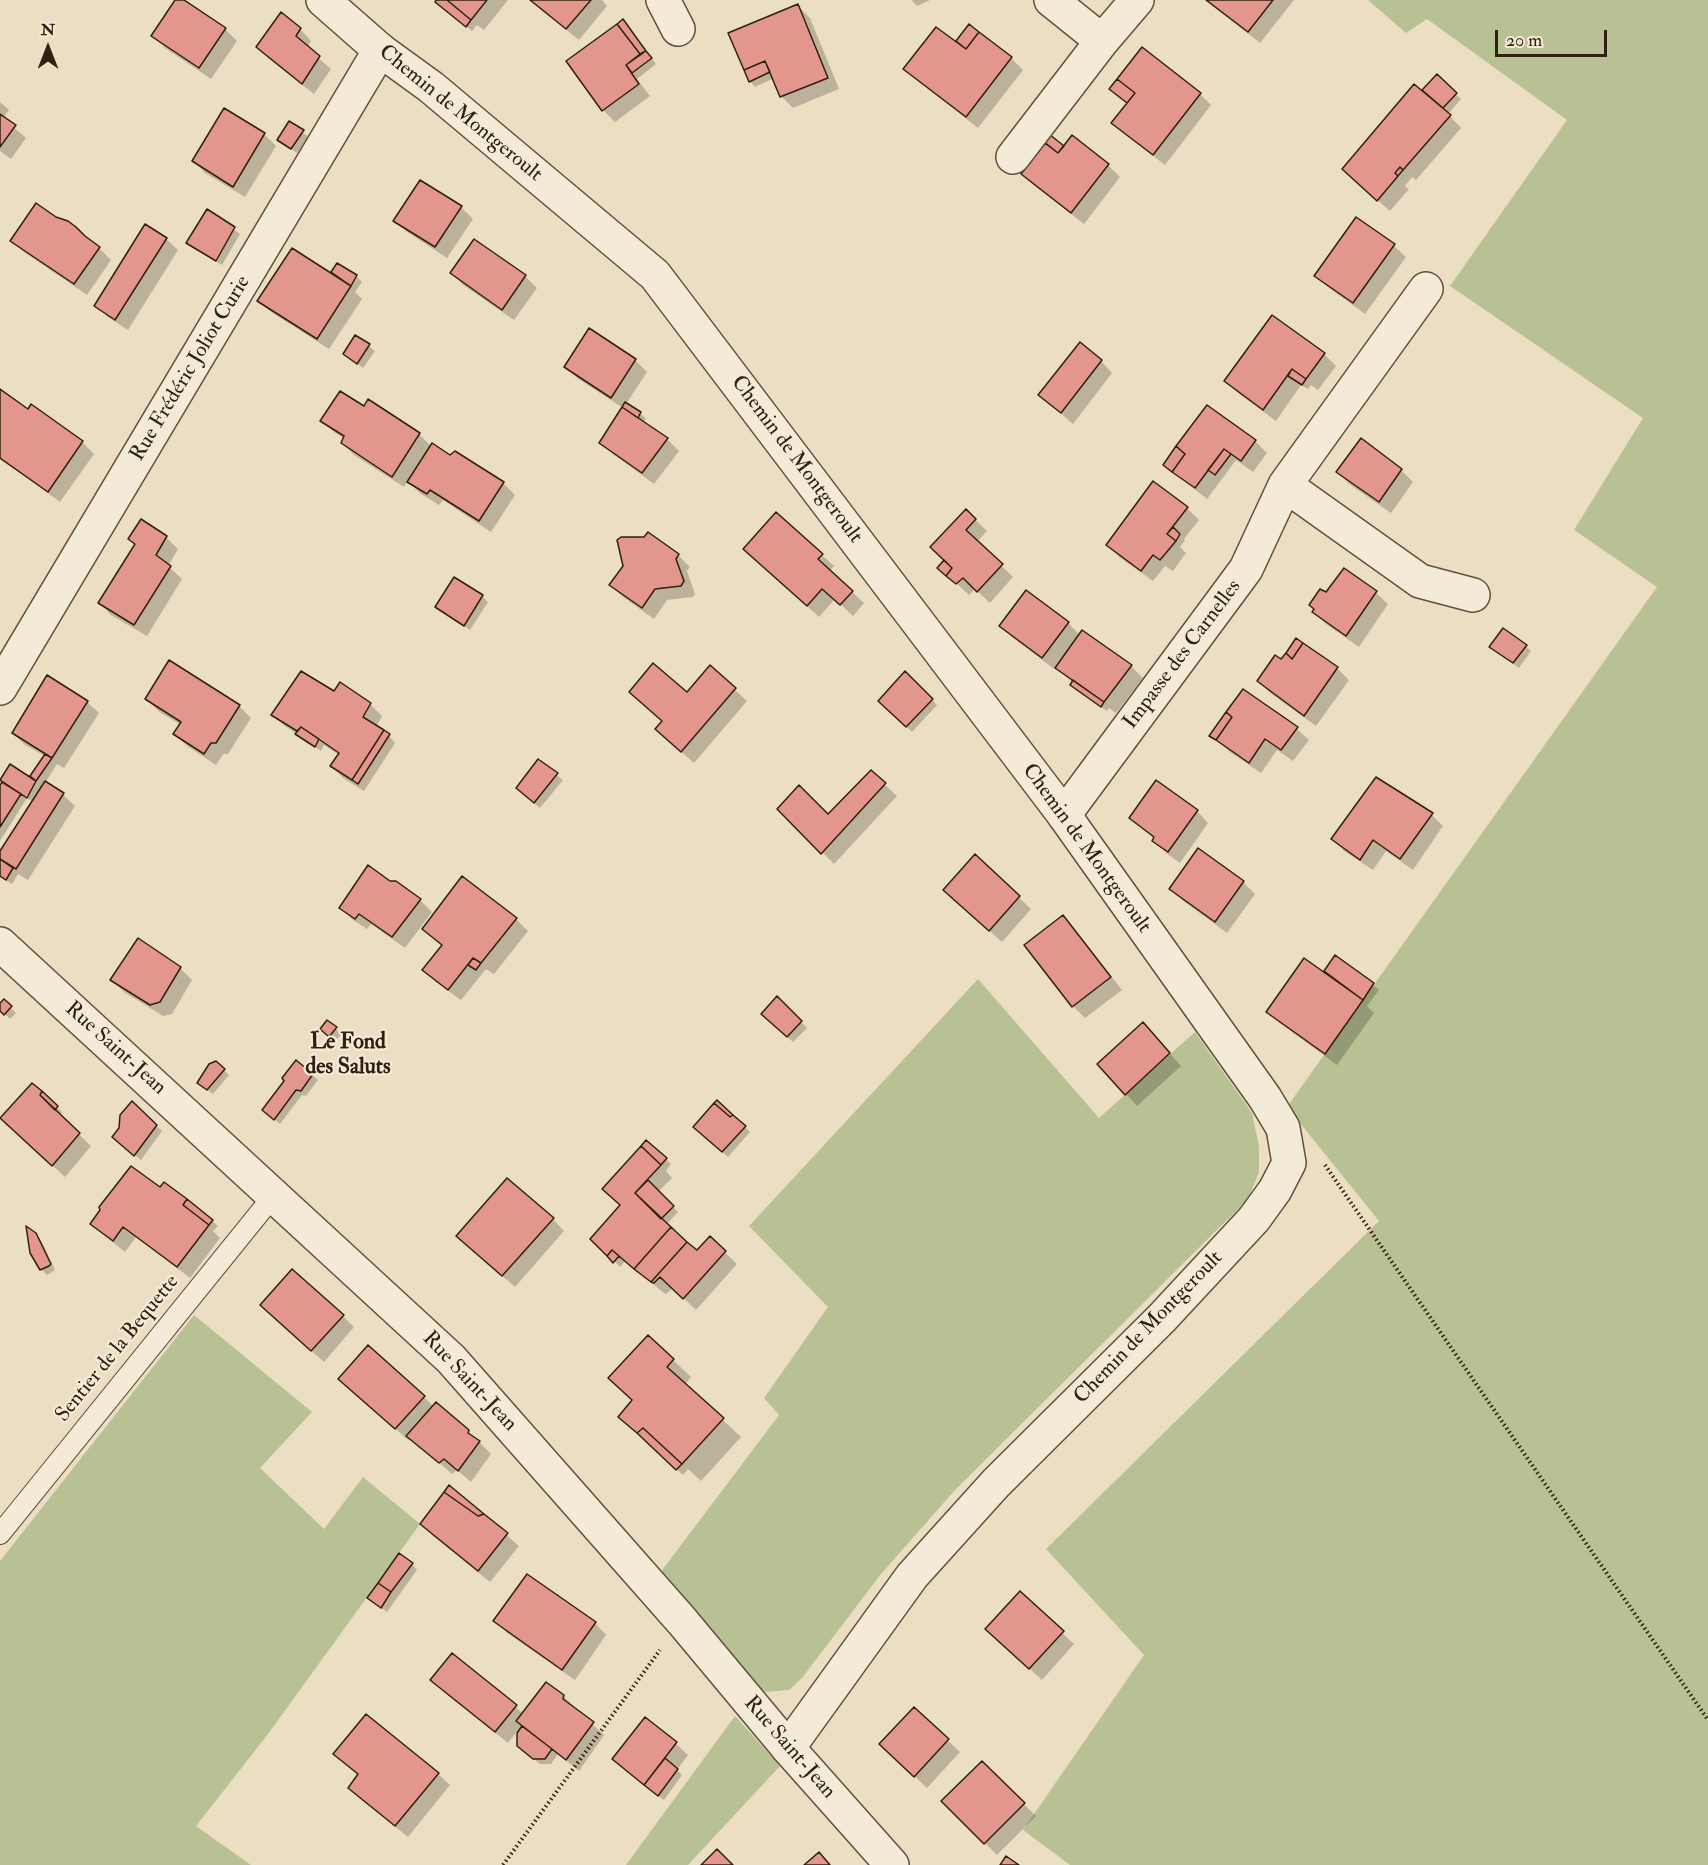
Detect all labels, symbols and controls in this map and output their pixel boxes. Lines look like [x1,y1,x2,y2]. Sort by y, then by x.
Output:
north arrow [18,18,78,78]
scale bar [1498,18,1610,56]
text: N [41,20,55,40]
text: 20 m [1506,29,1542,52]
street label: Chemin de Montgeroult [373,40,547,188]
street label: Rue Frédéric Joliot Curie [126,272,256,466]
street label: Chemin de Montgeroult [725,371,867,549]
street label: Impasse des Carnelles [1119,575,1247,735]
street label: Chemin de Montgeroult [1016,759,1156,939]
street label: Rue Saint-Jean [59,997,171,1101]
district label: Le Fond des Saluts [305,1030,391,1082]
street label: Chemin de Montgeroult [1069,1246,1229,1410]
street label: Sentier de la Bequette [51,1270,185,1428]
street label: Rue Saint-Jean [416,1327,522,1437]
street label: Rue Saint-Jean [738,1692,840,1804]

